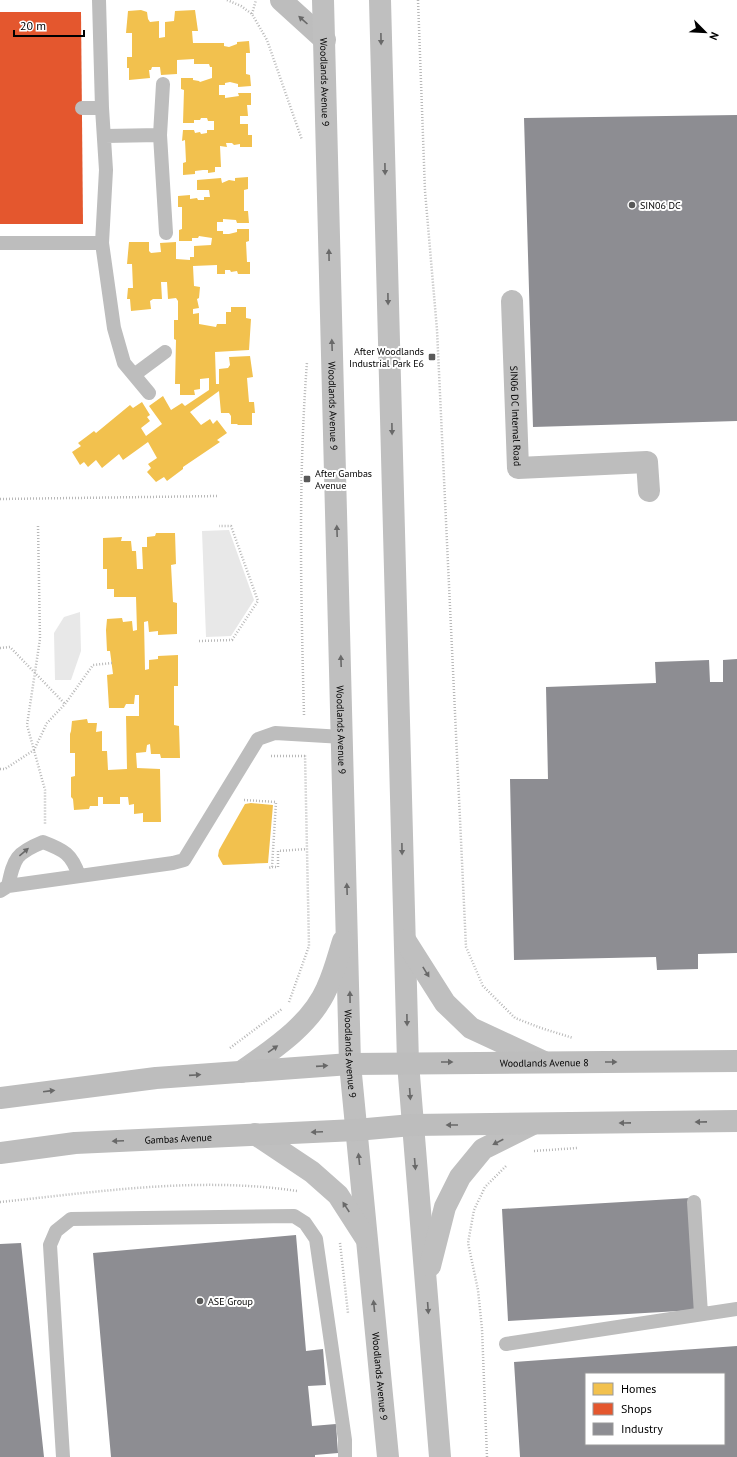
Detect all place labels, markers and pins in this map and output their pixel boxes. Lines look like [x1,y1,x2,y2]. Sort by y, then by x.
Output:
place label: SIN06 DC [640,199,681,212]
marker: SIN06 DC [627,200,637,210]
place label: After Woodlands Industrial Park E6 [349,345,424,370]
marker: After Woodlands Industrial Park E6 [427,352,437,362]
place label: After Gambas Avenue [315,467,372,492]
marker: After Gambas Avenue [302,474,312,484]
place label: ASE Group [208,1295,253,1308]
marker: ASE Group [195,1296,205,1306]

